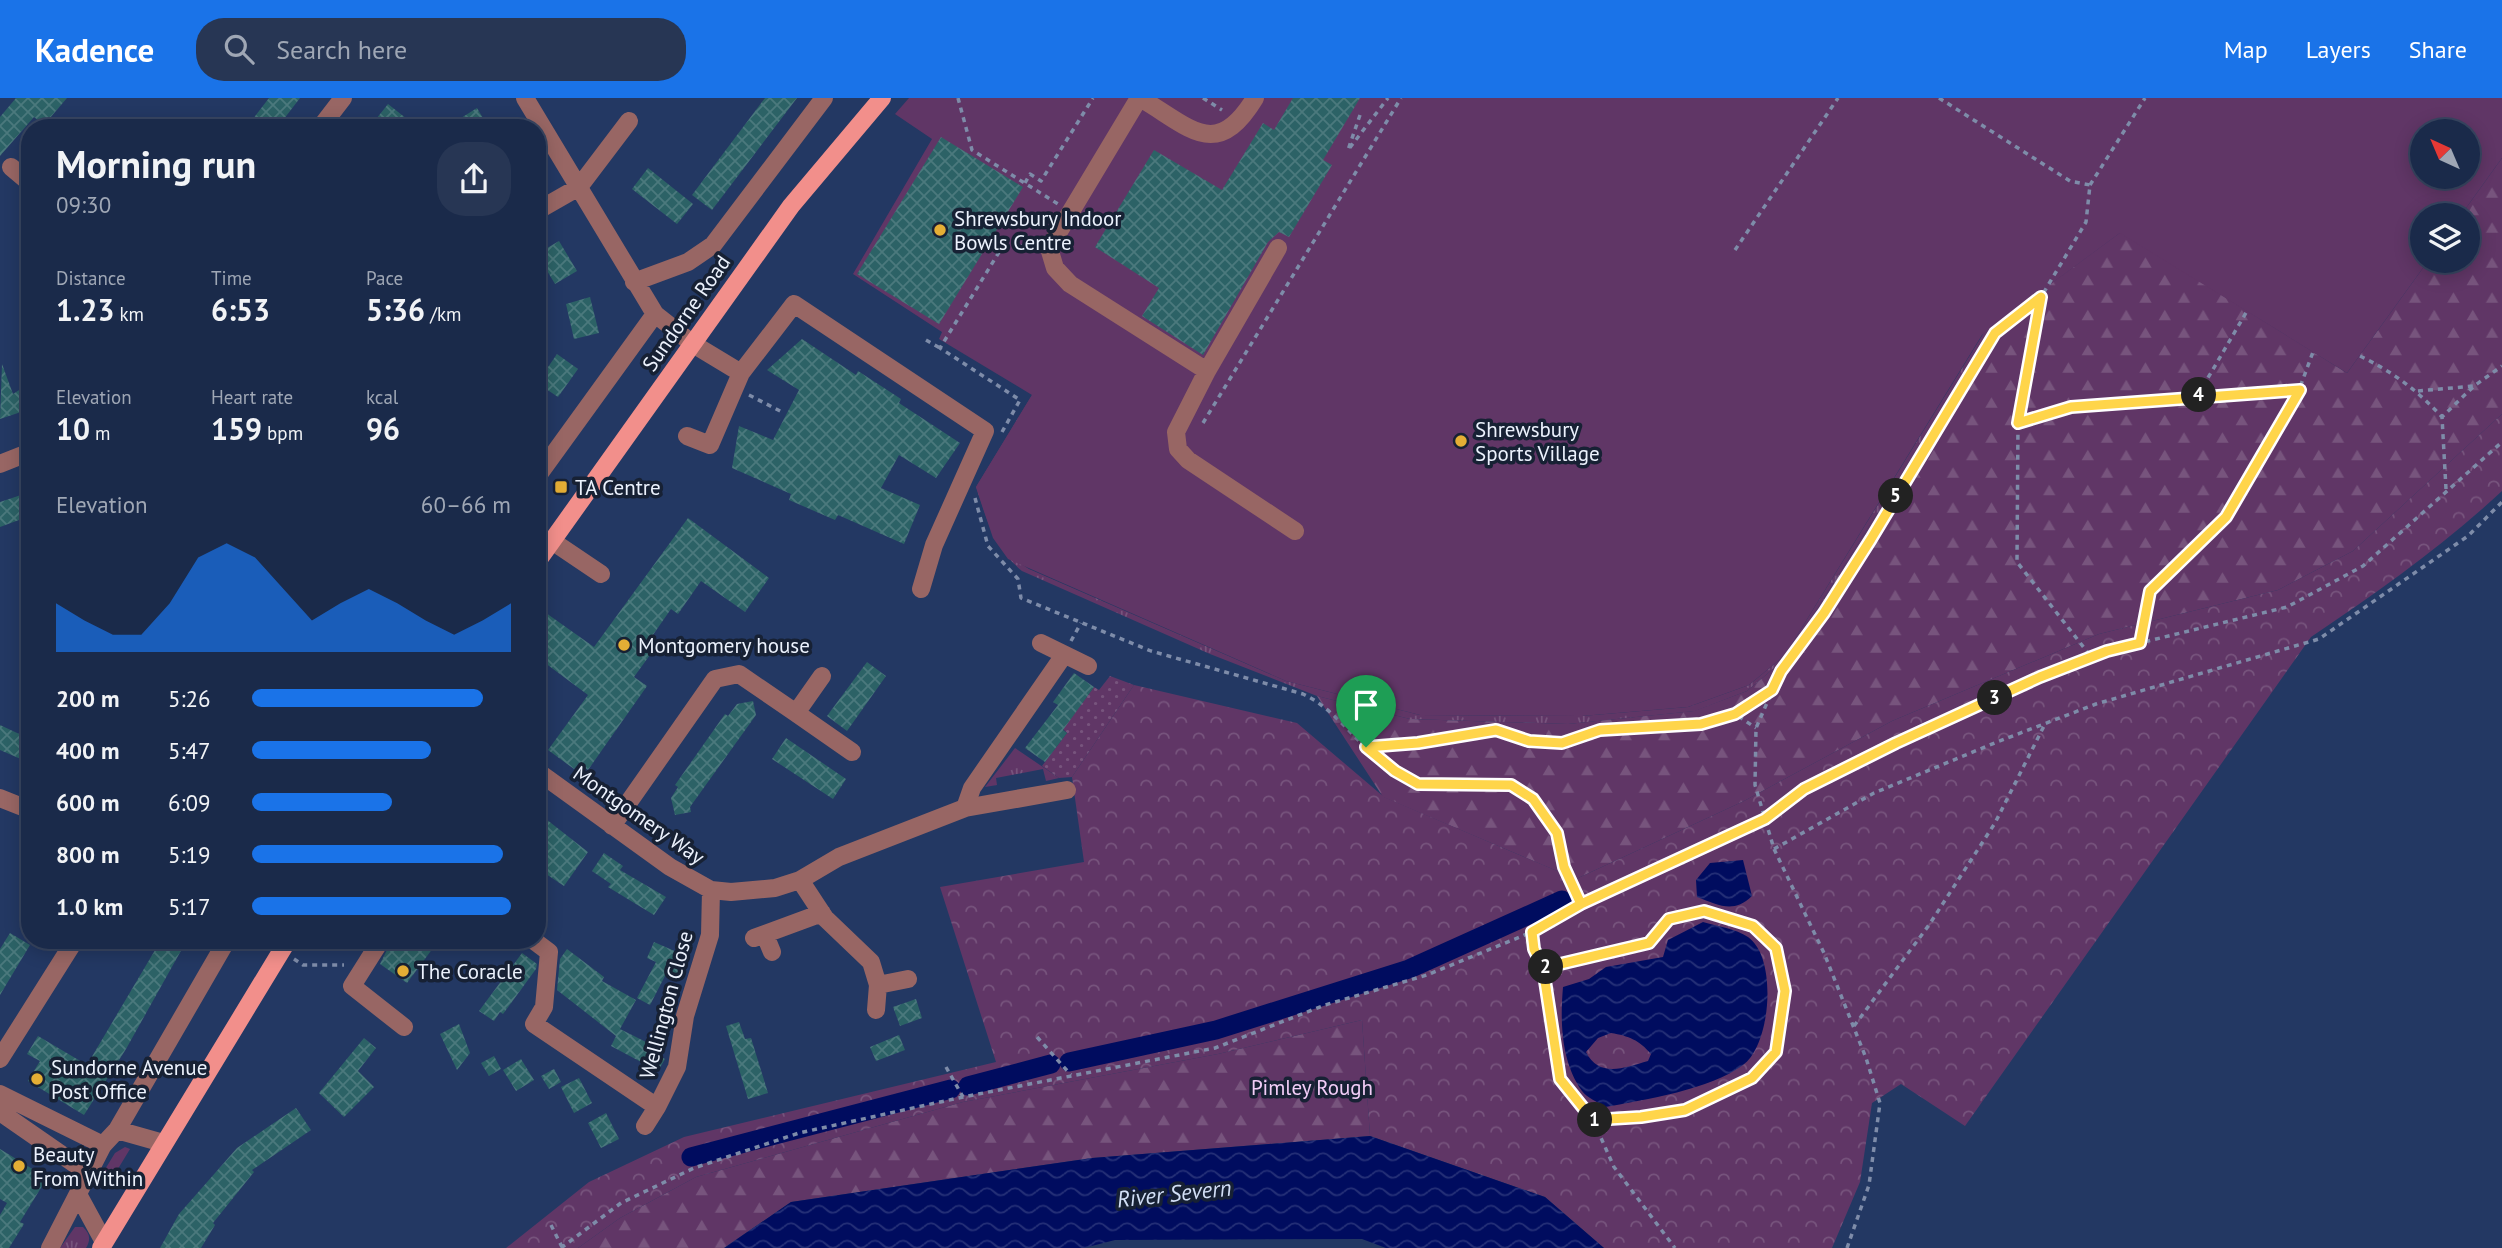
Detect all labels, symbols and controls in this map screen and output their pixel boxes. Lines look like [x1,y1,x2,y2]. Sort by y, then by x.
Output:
search box [196,18,686,81]
text: Kadence [35,28,154,71]
icon: search [220,30,258,68]
text: Search here [276,33,407,66]
text: Map [2224,34,2268,65]
text: Layers [2306,34,2371,65]
text: Share [2409,34,2467,65]
north arrow [2410,119,2480,189]
map controls [2410,119,2480,273]
text: Morning run [56,139,256,188]
button: share [437,142,511,216]
text: 09:30 [56,190,111,219]
button: layers [2410,203,2480,273]
place label: Shrewsbury Indoor Bowls Centre [954,205,1121,256]
marker: Shrewsbury Indoor Bowls Centre [932,222,948,238]
street label: Sundorne Road [636,250,736,376]
text: Distance [56,266,126,290]
text: Time [211,266,252,290]
text: Pace [366,266,403,290]
text: 1.23 [56,290,114,329]
text: 6:53 [211,290,270,329]
text: 5:36 [366,290,425,329]
text: km [114,302,144,326]
text: /km [425,302,461,326]
pin: 4 [2182,378,2216,412]
text: 4 [2193,382,2204,406]
text: Elevation [56,385,132,409]
text: Heart rate [211,385,293,409]
text: kcal [366,385,398,409]
text: 10 [56,409,90,448]
text: 159 [211,409,262,448]
text: 96 [366,409,400,448]
place label: Shrewsbury Sports Village [1475,416,1600,467]
text: m [90,421,111,445]
text: bpm [262,421,303,445]
marker: Shrewsbury Sports Village [1453,433,1469,449]
place label: TA Centre [575,474,661,501]
pin: 5 [1878,478,1913,514]
marker: TA Centre [553,479,569,495]
text: 5 [1890,483,1901,507]
text: Elevation [56,490,148,519]
text: 60–66 m [421,490,511,519]
place label: Montgomery house [638,632,810,659]
marker: Montgomery house [616,637,632,653]
pin [1336,675,1396,747]
pin: 3 [1978,680,2012,716]
text: 200 m [56,684,119,713]
text: 5:26 [168,684,211,713]
text: 3 [1989,685,2000,709]
icon: arrive [1347,686,1385,724]
text: 400 m [56,736,119,765]
text: 5:47 [168,736,211,765]
street label: Montgomery Way [568,760,710,871]
text: 600 m [56,788,119,817]
text: 6:09 [168,788,211,817]
text: 800 m [56,840,119,869]
text: 5:19 [168,840,211,869]
text: 1.0 km [56,892,123,921]
text: 5:17 [168,892,211,921]
street label: Wellington Close [633,928,699,1082]
pin: 2 [1528,950,1564,984]
text: 2 [1540,954,1551,978]
place label: The Coracle [417,958,523,985]
marker: The Coracle [395,963,411,979]
place label: Sundorne Avenue Post Office [51,1054,207,1105]
marker: Sundorne Avenue Post Office [29,1071,45,1087]
park label: Pimley Rough [1251,1074,1373,1101]
pin: 1 [1578,1102,1612,1138]
text: 1 [1589,1107,1600,1131]
place label: Beauty From Within [33,1141,143,1192]
marker: Beauty From Within [11,1158,27,1174]
water label: River Severn [1115,1173,1233,1213]

